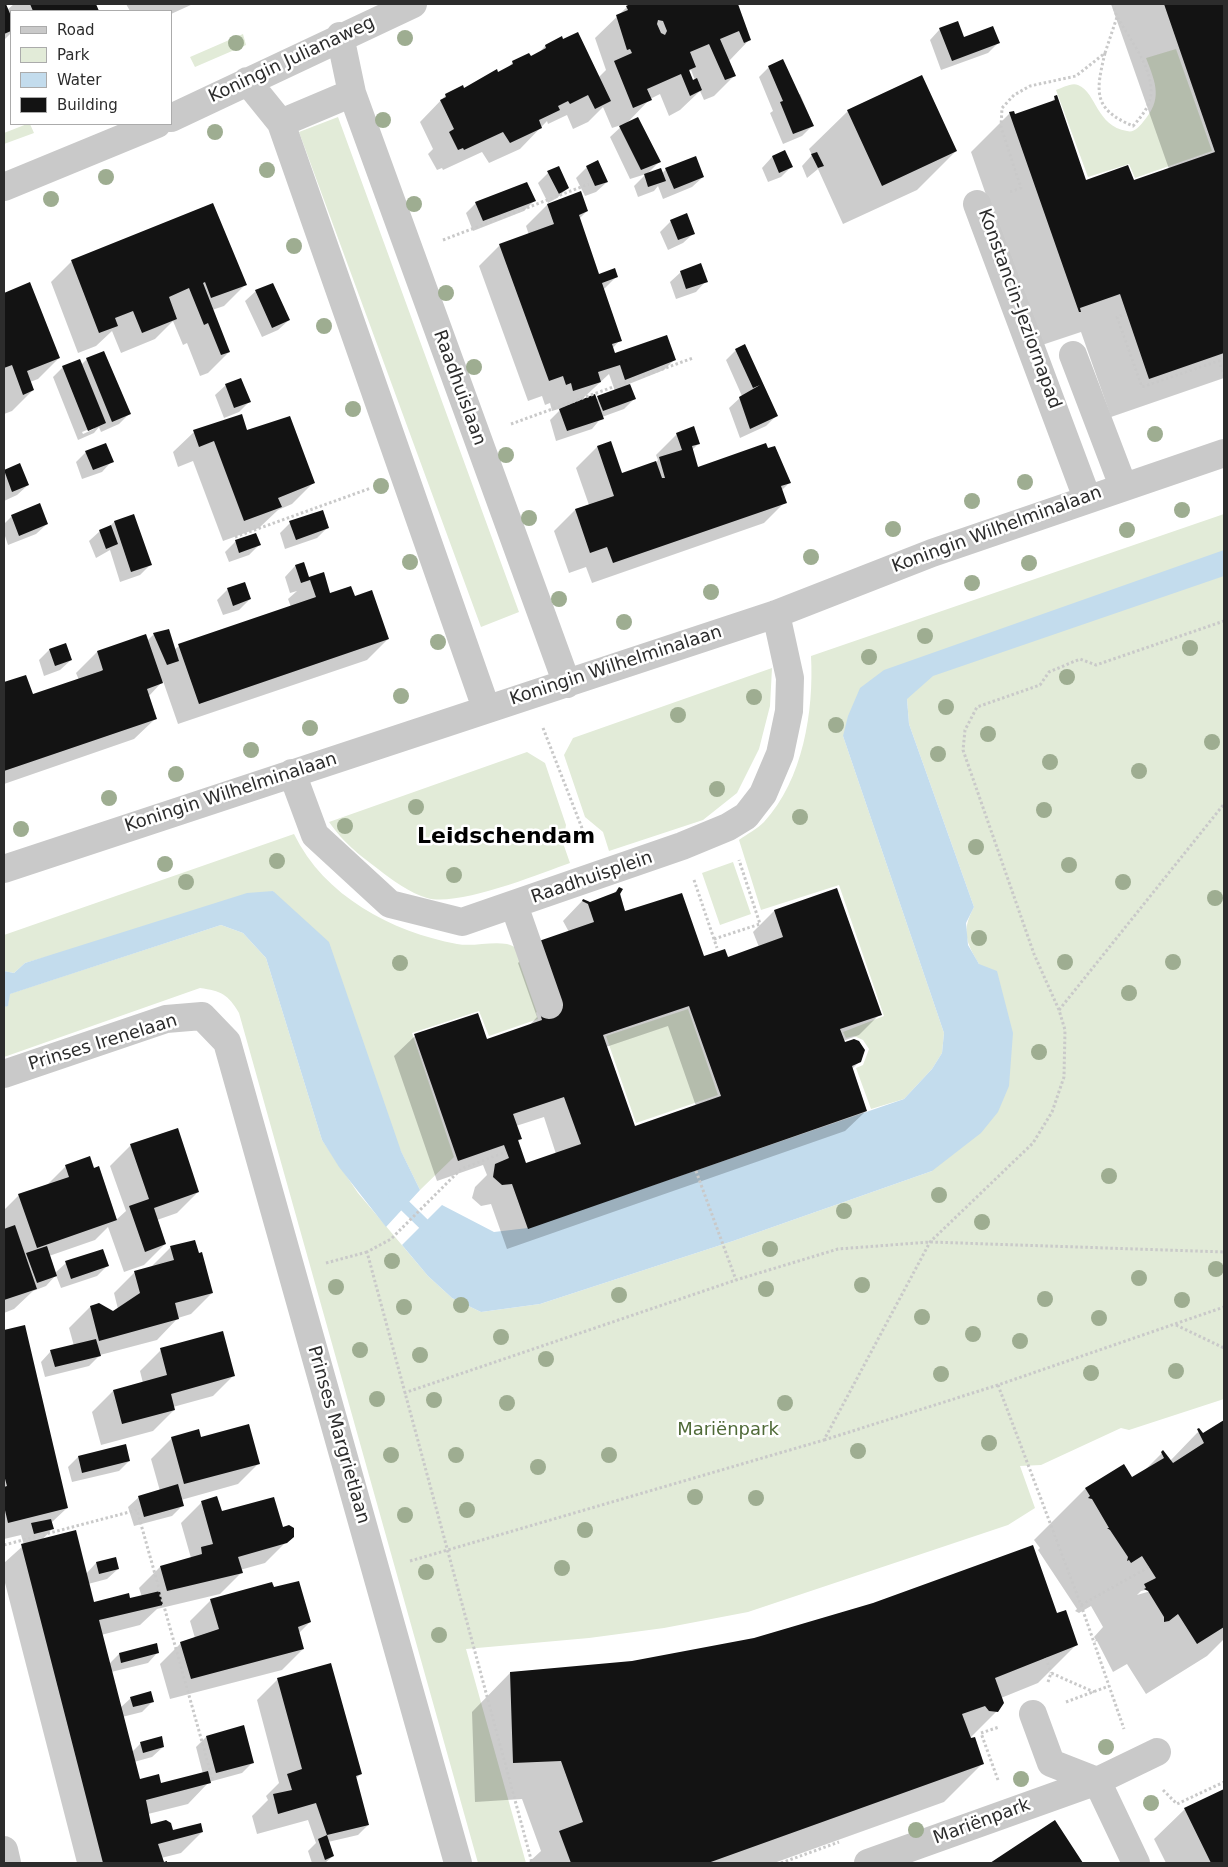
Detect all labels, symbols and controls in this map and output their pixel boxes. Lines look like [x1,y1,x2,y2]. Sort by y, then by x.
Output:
legend [10,10,172,125]
street label: Koningin Julianaweg [206,12,378,108]
text: Road [57,21,95,39]
text: Park [57,46,89,64]
text: Water [57,71,101,89]
text: Building [57,96,118,114]
street label: Konstancin-Jeziornapad [973,206,1065,412]
street label: Raadhuislaan [428,327,490,449]
street label: Koningin Wilhelminalaan [889,482,1105,578]
street label: Koningin Wilhelminalaan [507,621,725,711]
street label: Koningin Wilhelminalaan [122,748,340,838]
district label: Leidschendam [417,824,595,850]
street label: Raadhuisplein [529,847,655,909]
street label: Prinses Irenelaan [26,1010,180,1076]
street label: Prinses Margrietlaan [302,1344,374,1526]
park label: Mariënpark [677,1419,779,1441]
street label: Mariënpark [931,1794,1033,1850]

